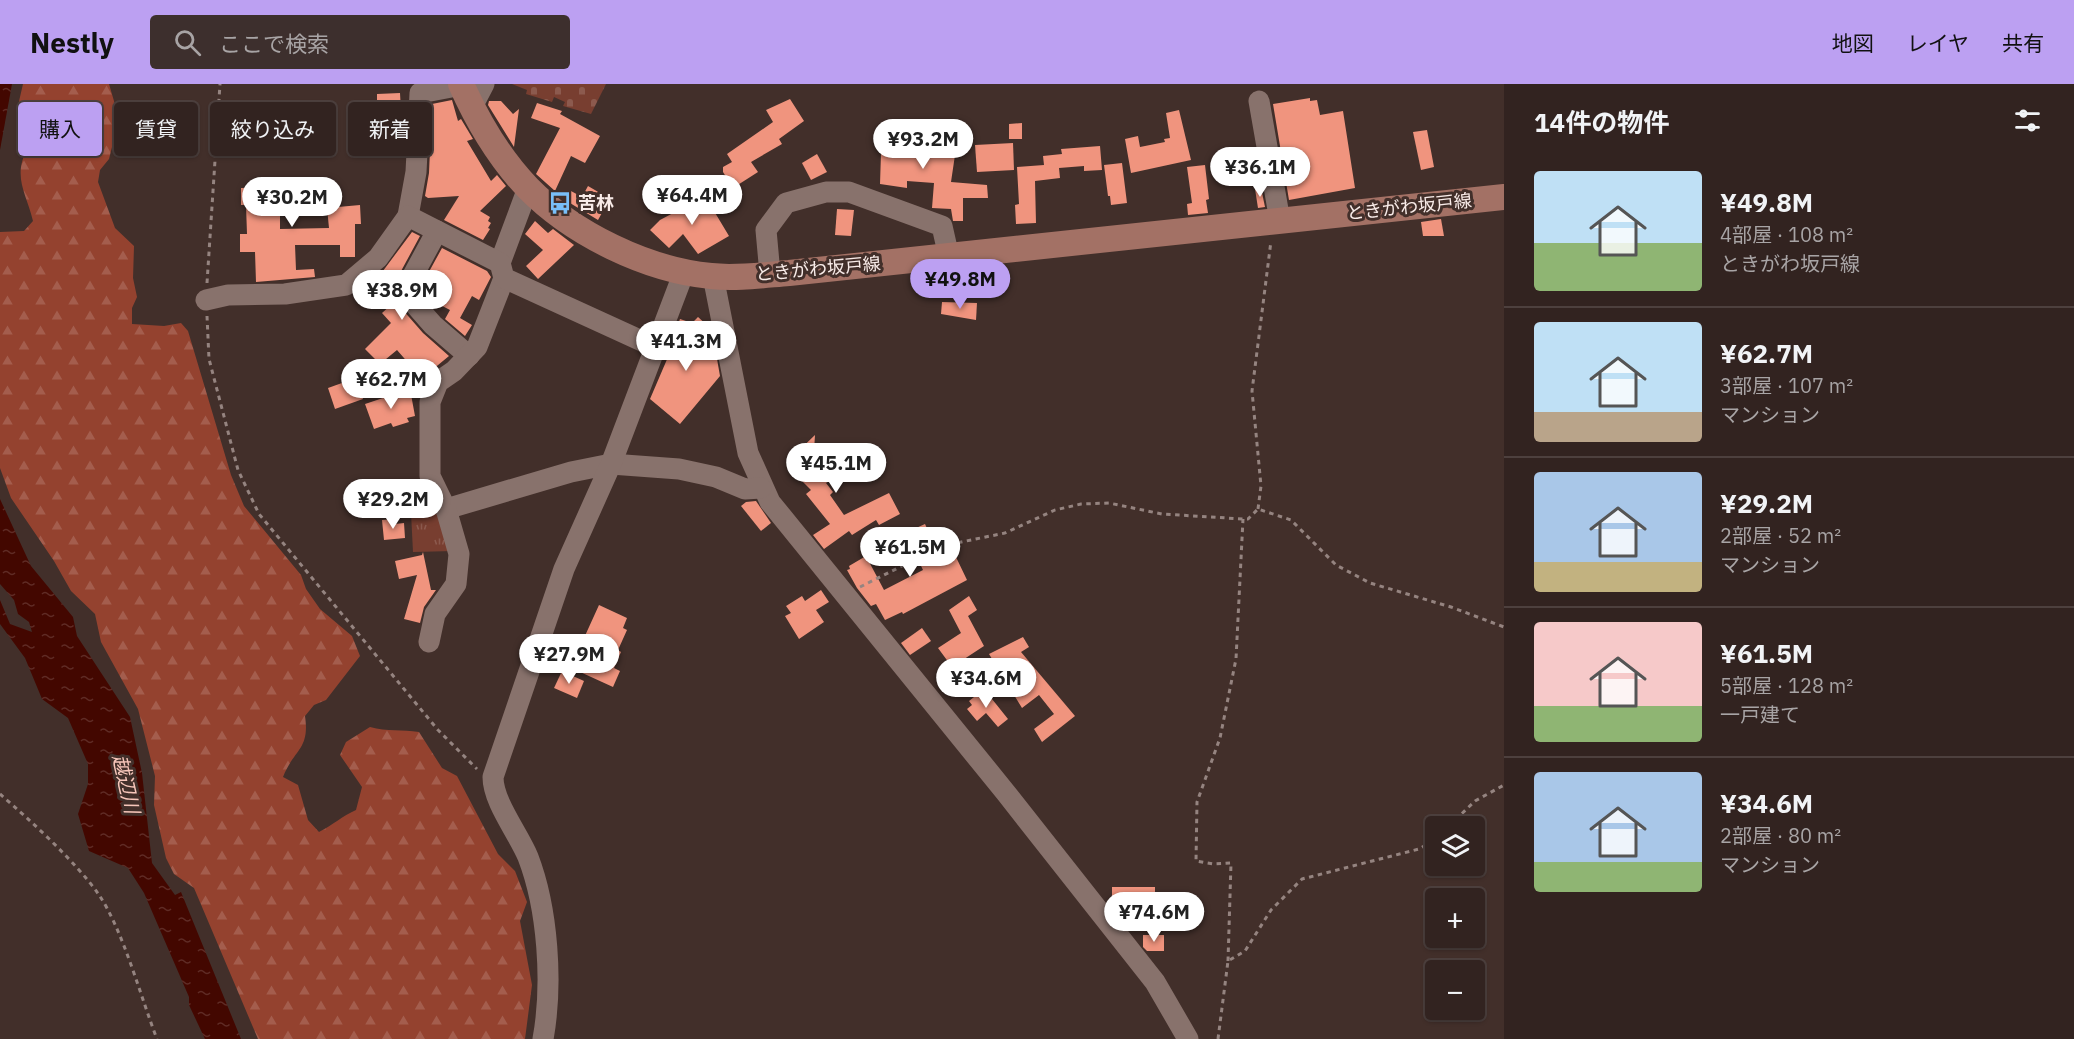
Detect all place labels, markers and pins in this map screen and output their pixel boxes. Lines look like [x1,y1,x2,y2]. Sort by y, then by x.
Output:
pin: ¥93.2M [874,119,972,170]
pin: ¥36.1M [1211,147,1309,198]
pin: ¥64.4M [643,175,741,226]
pin: ¥30.2M [243,177,341,228]
bus stop icon: 苦林 [547,190,573,216]
place label: 苦林 [578,191,614,214]
pin: ¥49.8M [911,259,1009,310]
pin: ¥38.9M [353,270,451,321]
pin: ¥41.3M [637,321,735,372]
pin: ¥62.7M [342,359,440,410]
pin: ¥45.1M [787,443,885,494]
pin: ¥29.2M [344,479,442,530]
pin: ¥61.5M [861,527,959,578]
pin: ¥27.9M [520,634,618,685]
pin: ¥34.6M [937,658,1035,709]
pin: ¥74.6M [1105,892,1203,943]

